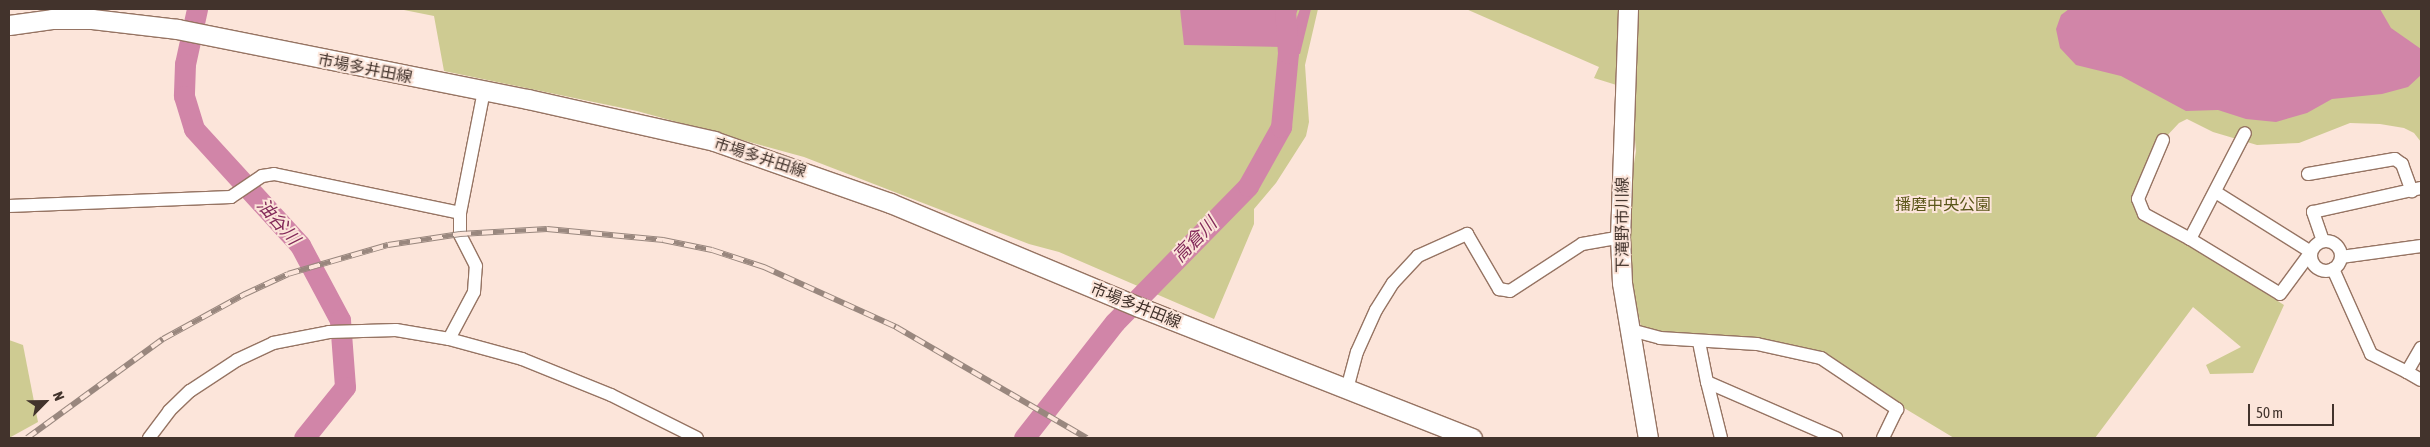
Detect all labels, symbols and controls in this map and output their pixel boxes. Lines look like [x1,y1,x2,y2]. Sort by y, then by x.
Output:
street label: 市場多井田線 [316,49,414,87]
street label: 市場多井田線 [711,133,809,181]
street label: 下滝野市川線 [1612,177,1632,273]
park label: 播磨中央公園 [1895,194,1991,214]
water label: 油谷川 [252,195,304,249]
water label: 高倉川 [1168,213,1222,267]
street label: 市場多井田線 [1088,278,1184,332]
north arrow [20,377,70,427]
text: N [50,389,68,403]
scale bar [2250,394,2336,426]
text: 50 m [2256,404,2283,421]

